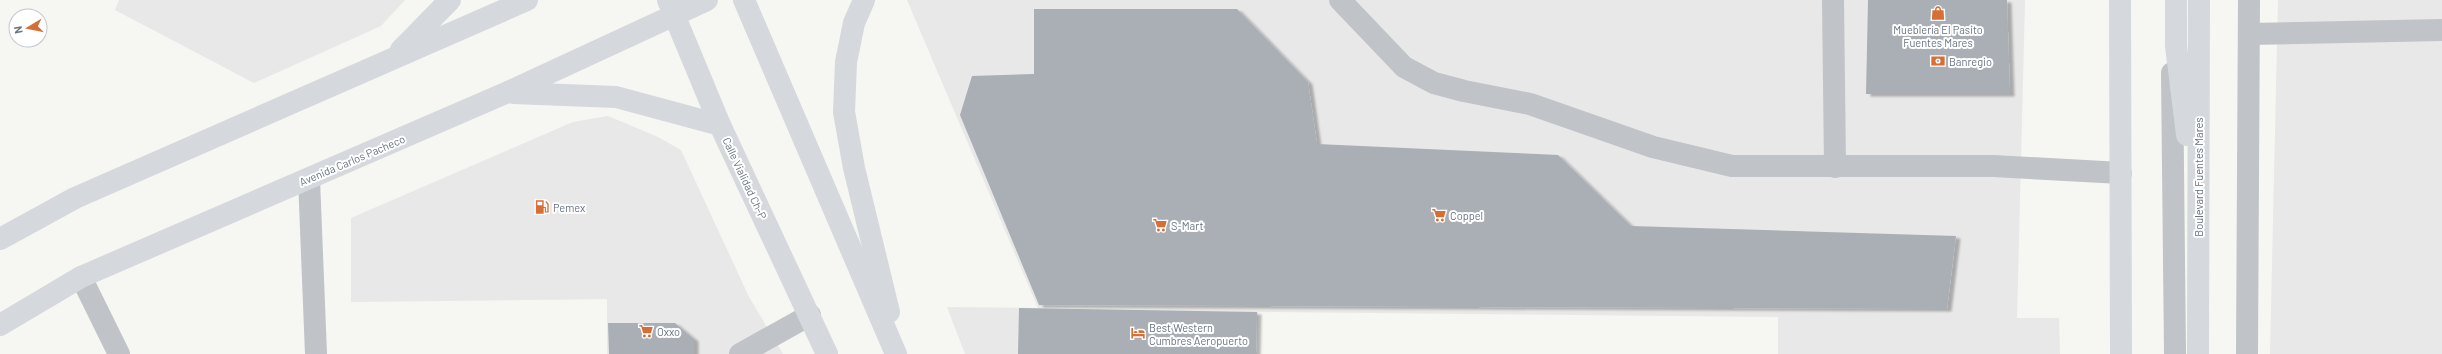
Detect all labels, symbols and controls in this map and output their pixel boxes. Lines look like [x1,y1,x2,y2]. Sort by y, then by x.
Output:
shop icon: Mueblería El Pasito Fuentes Mares [1930,5,1946,21]
north arrow [8,8,48,48]
place label: Mueblería El Pasito Fuentes Mares [1893,23,1983,49]
text: N [11,25,25,35]
bank icon: Banregio [1930,53,1946,69]
place label: Banregio [1949,55,1992,68]
street label: Boulevard Fuentes Mares [2192,117,2205,237]
street label: Avenida Carlos Pacheco [297,132,407,188]
street label: Calle Vialidad Ch-P [720,135,770,221]
fuel station icon: Pemex [534,199,550,215]
place label: Pemex [553,201,585,214]
supermarket icon: Coppel [1431,207,1447,223]
place label: Coppel [1450,209,1483,222]
supermarket icon: S-Mart [1152,217,1168,233]
place label: S-Mart [1171,219,1203,232]
place label: Best Western Cumbres Aeropuerto [1149,321,1248,347]
supermarket icon: Oxxo [638,323,654,339]
place label: Oxxo [657,325,680,338]
hotel icon: Best Western Cumbres Aeropuerto [1130,325,1146,341]

